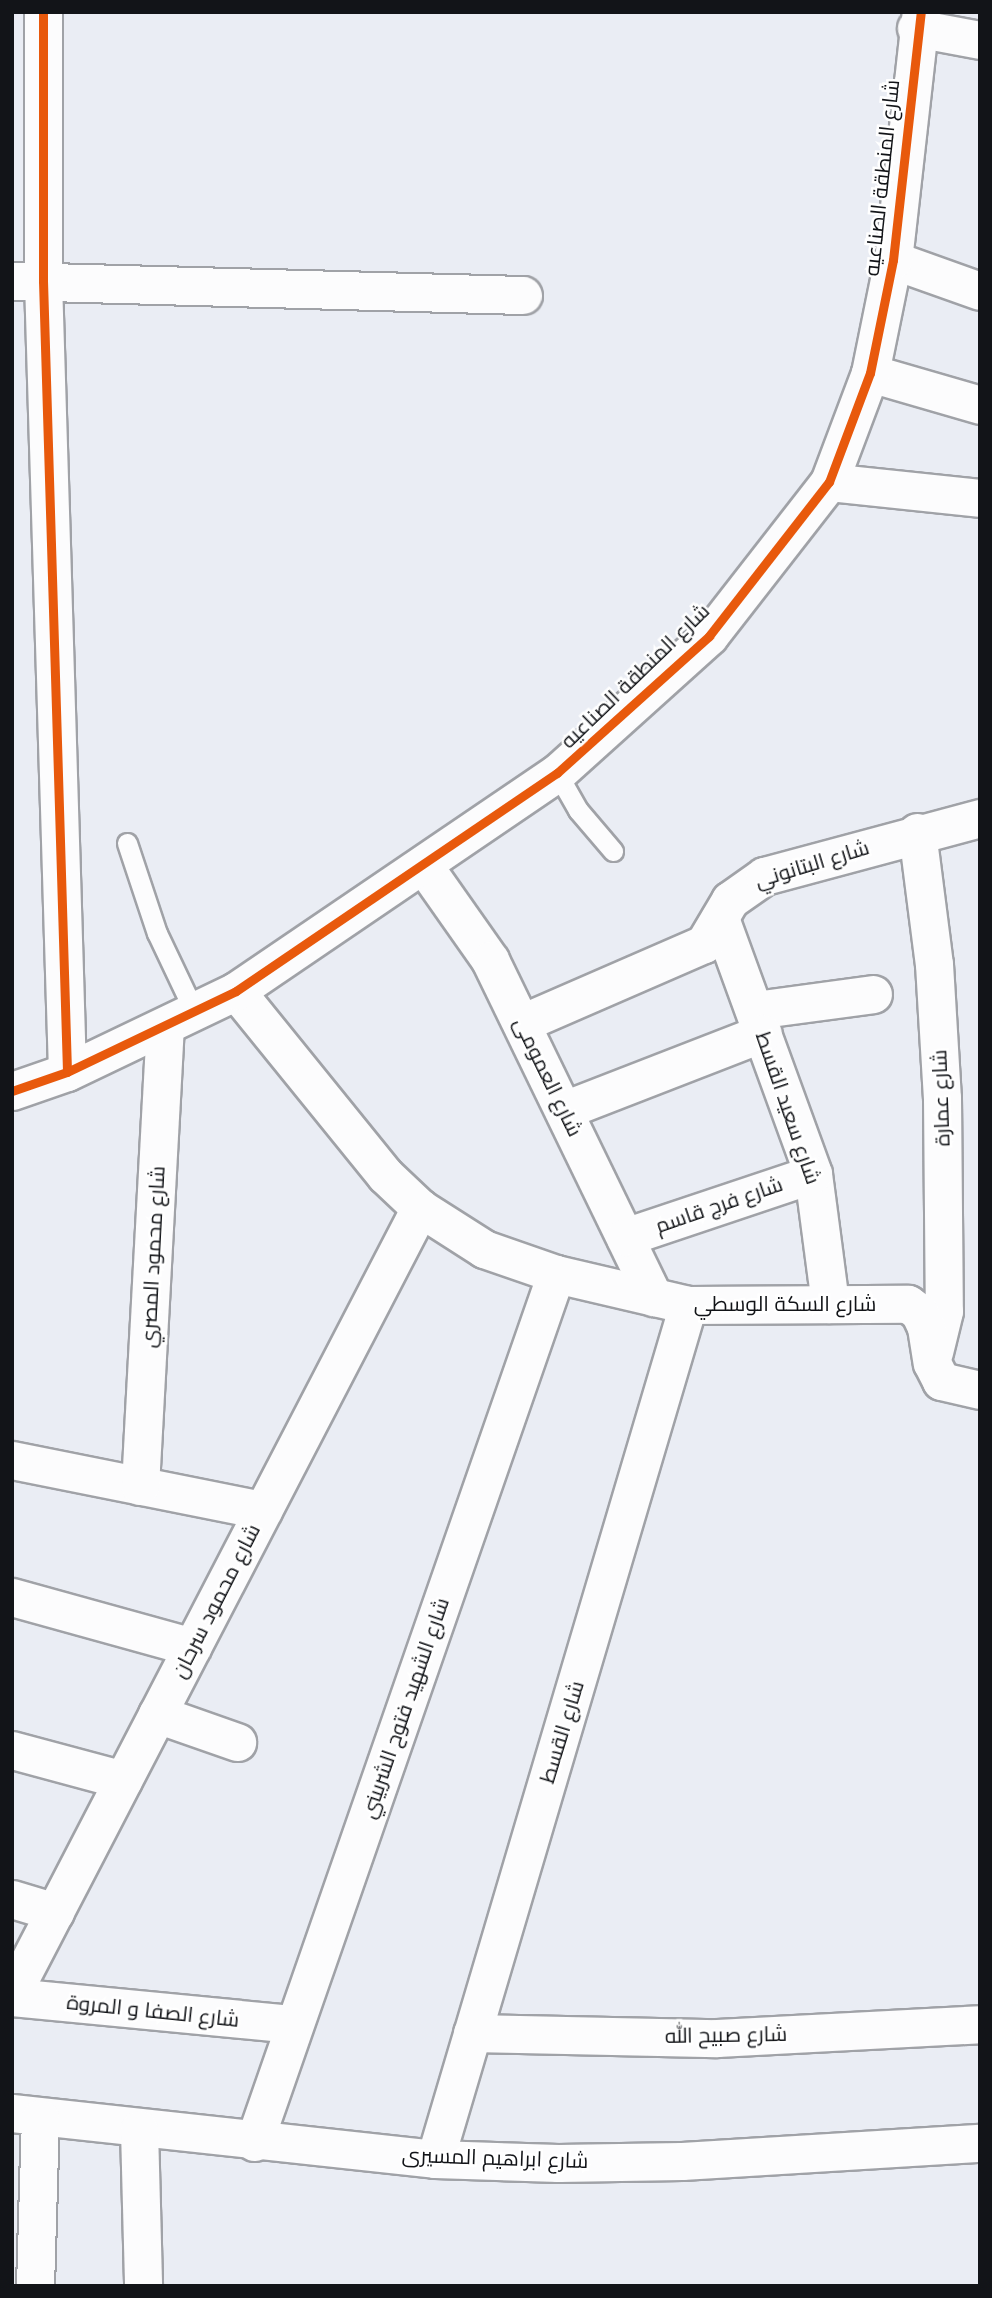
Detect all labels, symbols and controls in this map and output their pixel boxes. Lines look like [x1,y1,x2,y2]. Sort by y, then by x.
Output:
street label: شارع المنطقة الصناعيه [859,79,905,277]
street label: شارع المنطقة الصناعيه [555,598,715,754]
street label: شارع البتانوني [752,835,872,893]
street label: شارع العمومى [508,1013,588,1141]
street label: شارع سعيد القسط [750,1028,826,1188]
street label: شارع عمارة [927,1049,955,1147]
street label: شارع محمود المصري [136,1165,170,1349]
street label: شارع فرج قاسم [652,1171,786,1239]
street label: شارع السكة الوسطي [694,1291,876,1317]
street label: شارع محمود سرحان [166,1520,266,1682]
street label: شارع الشهيد فتوح الشربيني [355,1594,455,1822]
street label: شارع القسط [534,1678,590,1786]
street label: شارع الصفا و المروة [65,1989,241,2033]
street label: شارع صبيح الله [665,2021,787,2049]
street label: شارع ابراهيم المسيرى [401,2142,589,2174]

